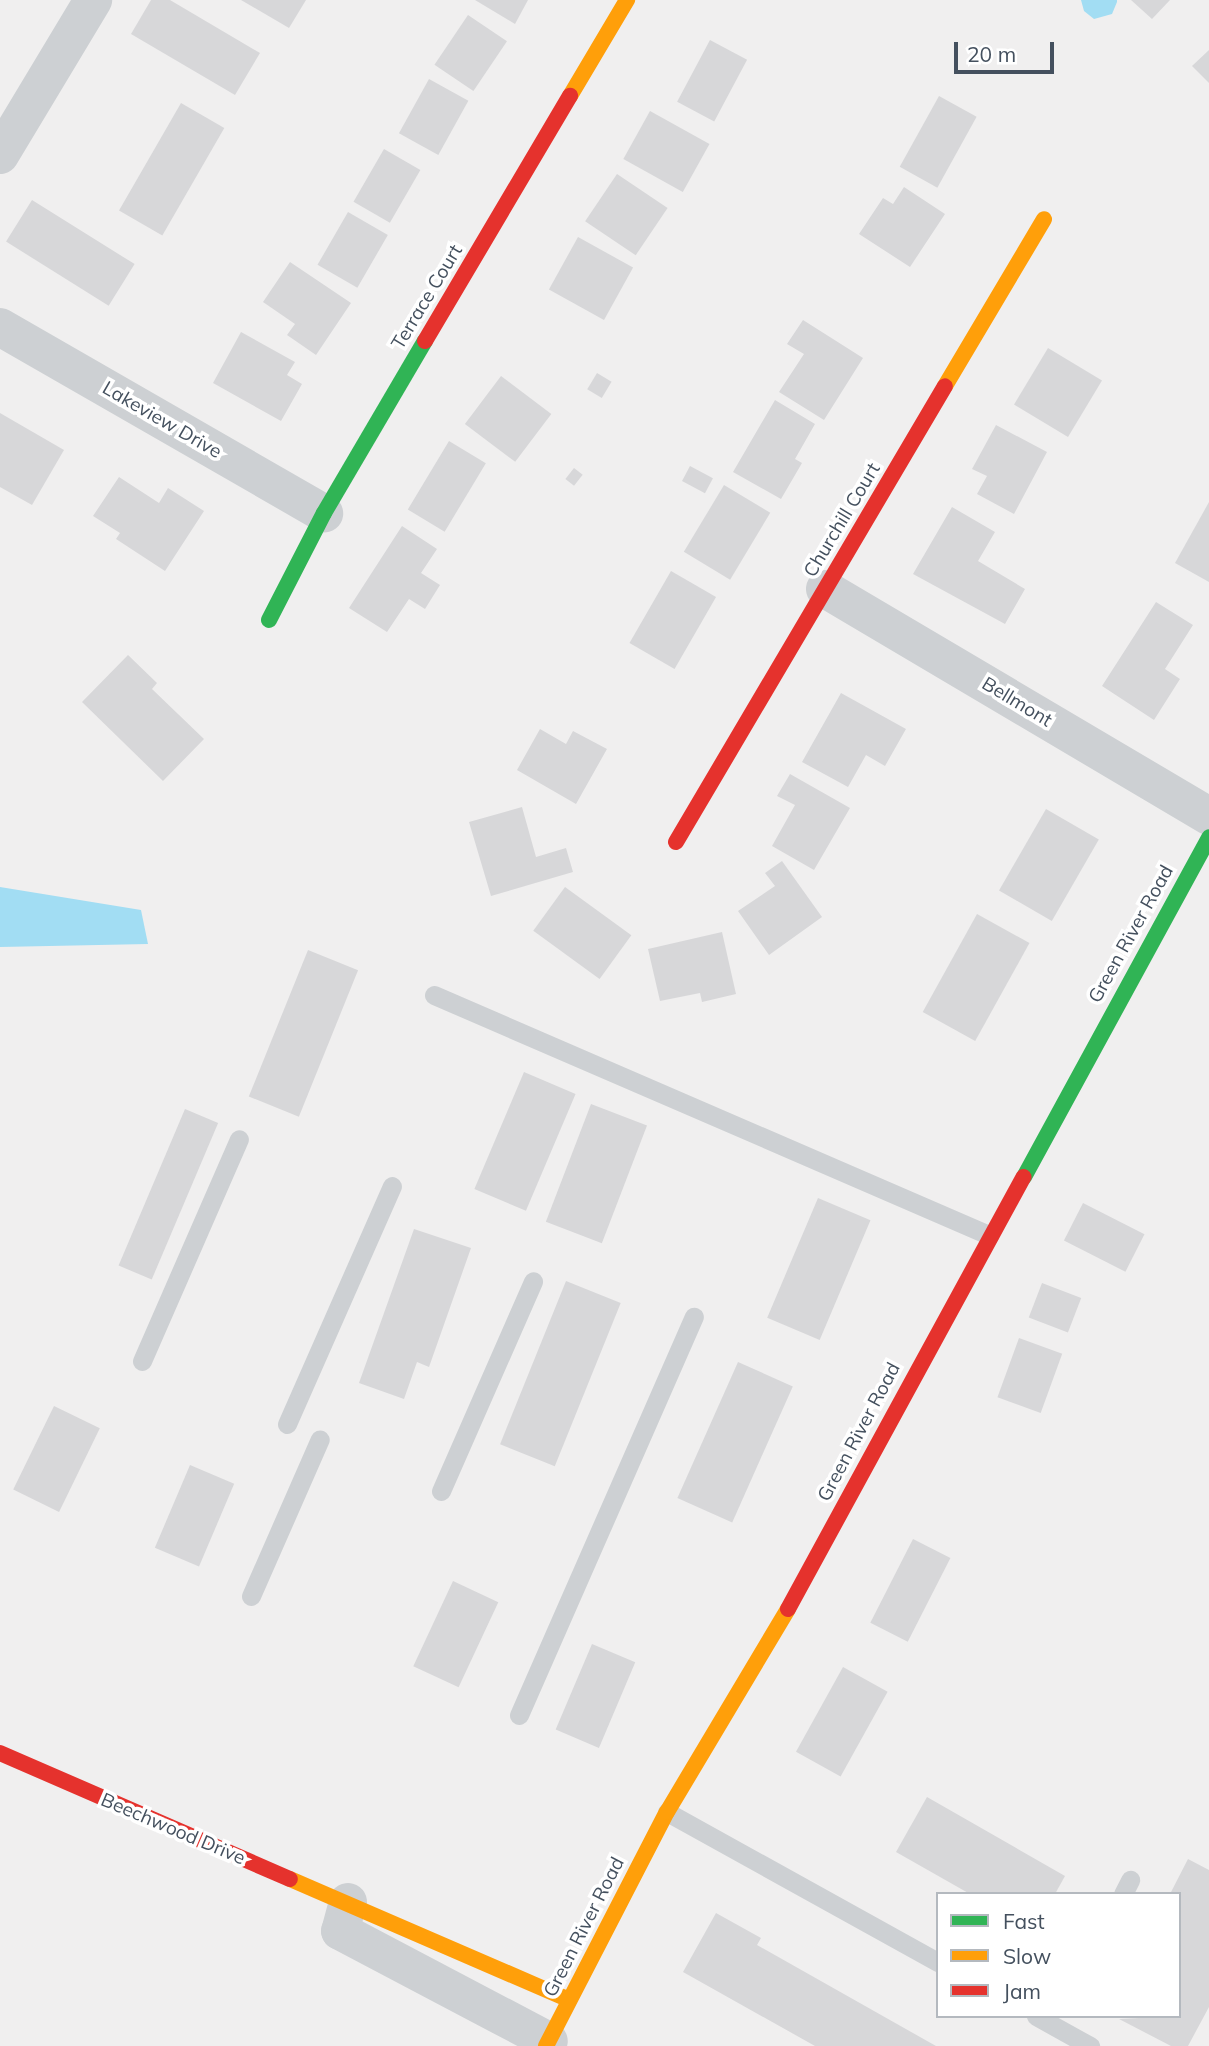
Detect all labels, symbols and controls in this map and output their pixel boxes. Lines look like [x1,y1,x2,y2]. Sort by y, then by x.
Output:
scale bar [957,28,1057,72]
text: 20 m [967,41,1016,67]
street label: Terrace Court [387,240,467,354]
street label: Lakeview Drive [98,377,226,463]
street label: Churchill Court [799,459,885,581]
street label: Bellmont [978,672,1056,732]
street label: Green River Road [1084,861,1178,1007]
street label: Green River Road [813,1359,905,1505]
street label: Beechwood Drive [98,1788,248,1870]
street label: Green River Road [539,1853,629,2001]
legend [936,1892,1181,2018]
text: Fast [1003,1908,1045,1934]
text: Slow [1003,1943,1051,1969]
text: Jam [1003,1978,1041,2004]

